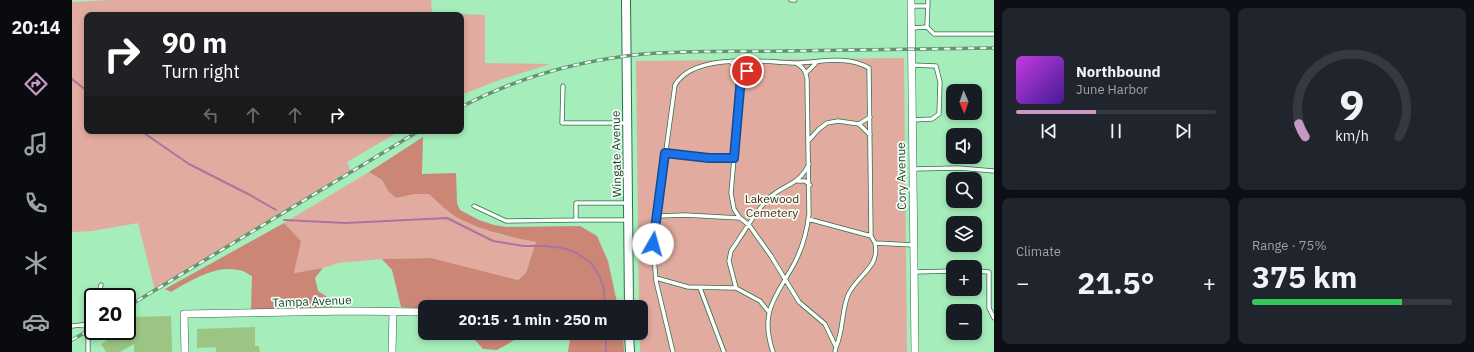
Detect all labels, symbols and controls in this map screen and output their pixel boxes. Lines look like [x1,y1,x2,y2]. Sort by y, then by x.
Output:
text: 20:14 [11,16,61,39]
text: 90 m [162,24,227,61]
icon: right [96,28,148,80]
pin [730,54,764,88]
text: Turn right [162,60,240,83]
icon: arrive [736,60,758,82]
text: Northbound [1076,62,1161,81]
icon: directions [22,70,50,98]
text: 9 [1340,77,1364,131]
text: June Harbor [1076,81,1148,98]
north arrow [946,84,982,120]
map controls [946,84,982,340]
icon: left [200,104,222,126]
icon: ahead [242,104,264,126]
icon: ahead [284,104,306,126]
icon: right [326,104,348,126]
street label: Wingate Avenue [608,110,624,198]
icon: previous [1038,120,1060,142]
icon: pause [1105,120,1127,142]
icon: next [1172,120,1194,142]
text: km/h [1335,126,1369,145]
button: sound [946,128,982,164]
icon: music [22,130,50,158]
street label: Cory Avenue [893,142,909,210]
button: search [946,172,982,208]
icon: phone [22,189,50,217]
park label: Lakewood Cemetery [745,191,799,220]
button: layers [946,216,982,252]
position arrow [632,223,674,265]
text: Range · 75% [1252,237,1326,254]
text: Climate [1016,243,1061,260]
icon: climate [22,249,50,277]
text: 375 km [1252,257,1357,296]
button: + [946,260,982,296]
text: 21.5° [1077,263,1155,302]
text: − [1016,268,1029,297]
text: + [1203,268,1216,297]
speed limit sign: 20 [84,288,136,340]
street label: Tampa Avenue [272,292,352,310]
button: − [946,304,982,340]
icon: car [22,308,50,336]
text: 20:15 · 1 min · 250 m [459,310,607,329]

